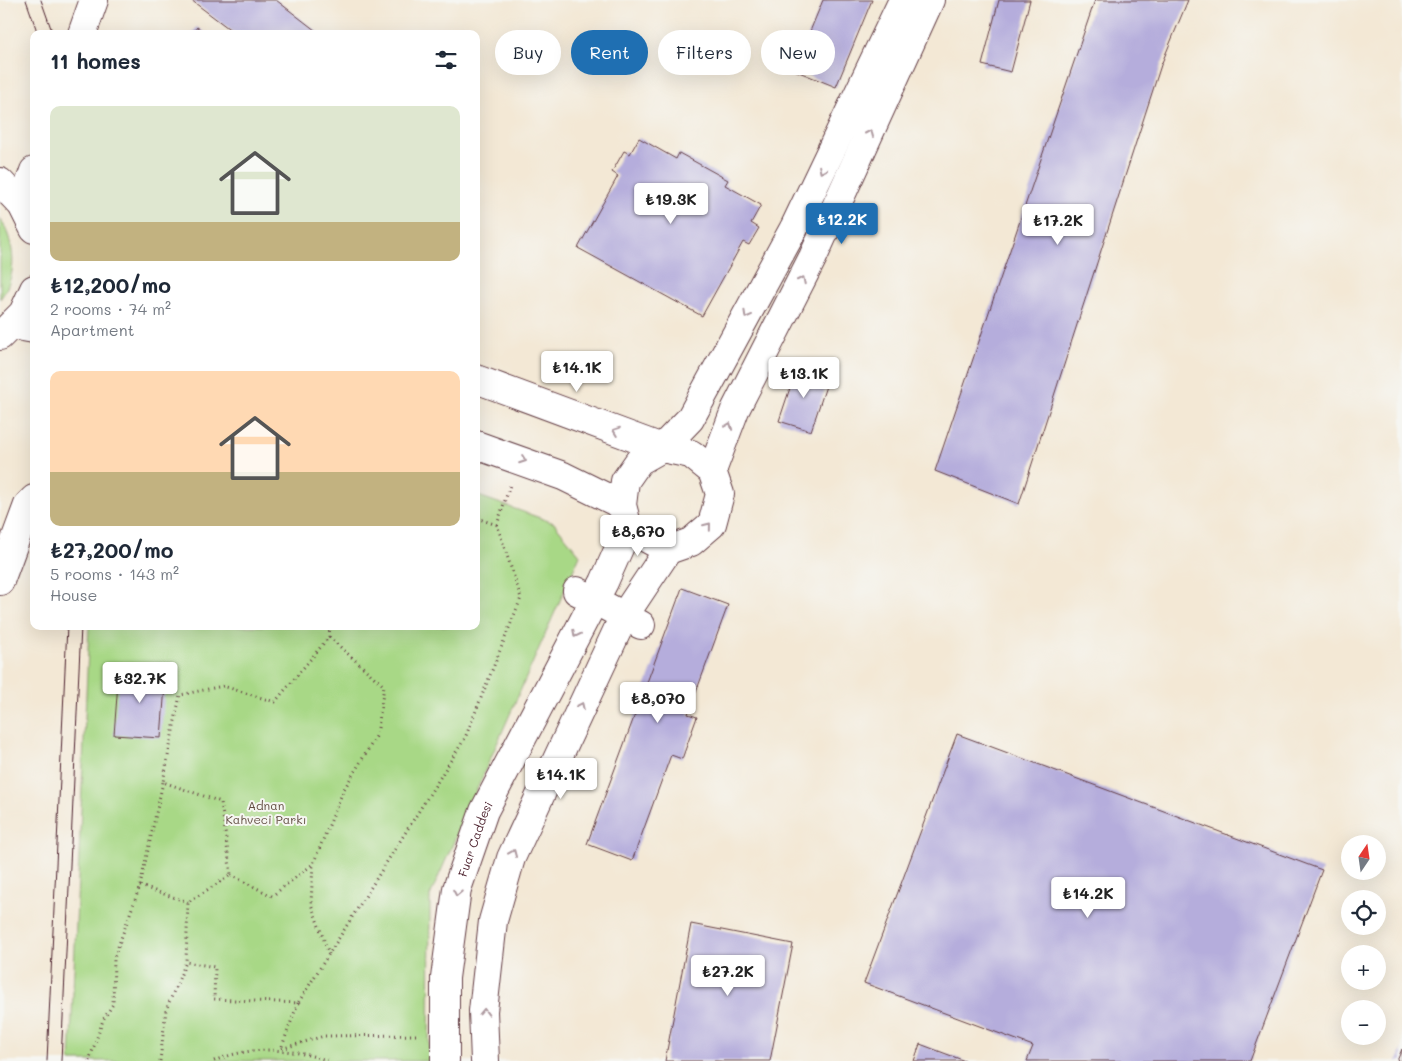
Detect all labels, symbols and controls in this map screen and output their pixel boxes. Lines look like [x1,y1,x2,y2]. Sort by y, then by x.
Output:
chip: Buy [495,30,561,75]
chip: Rent [571,30,648,75]
chip: Filters [658,30,751,75]
chip: New [761,30,835,75]
icon: filters [432,46,460,74]
text: 11 homes [50,47,141,74]
one-way arrow [863,129,874,138]
icon: home [210,138,300,228]
one-way arrow [817,165,828,174]
pin: ₺19.3K [630,182,712,225]
text: ₺19.3K [645,188,697,209]
pin: ₺12.2K [801,202,883,245]
pin: ₺17.2K [1017,204,1099,246]
text: ₺12.2K [817,208,867,229]
text: ₺17.2K [1033,209,1083,230]
text: ₺12,200/mo [50,271,171,298]
one-way arrow [796,277,806,286]
text: 2 rooms · 74 m² [50,298,171,319]
one-way arrow [743,309,753,318]
text: Apartment [50,319,135,340]
pin: ₺14.1K [536,350,618,393]
text: ₺14.1K [552,356,602,377]
pin: ₺13.1K [763,356,845,399]
text: ₺13.1K [779,362,829,383]
icon: home [210,403,300,493]
one-way arrow [723,422,733,431]
one-way arrow [613,426,621,436]
one-way arrow [518,454,526,464]
pin: ₺8,670 [597,514,679,557]
text: ₺8,670 [611,520,665,541]
one-way arrow [702,522,711,531]
text: ₺27,200/mo [50,536,173,563]
text: 5 rooms · 143 m² [50,563,179,584]
text: House [50,584,97,605]
one-way arrow [572,629,582,638]
pin: ₺32.7K [99,662,181,704]
text: ₺32.7K [114,667,166,688]
pin: ₺8,070 [617,682,699,724]
text: ₺8,070 [631,687,685,708]
one-way arrow [575,702,586,711]
pin: ₺14.1K [520,758,602,800]
text: ₺14.1K [536,763,586,784]
park label: Adnan Kahveci Parkı [226,797,306,827]
street label: Fuar Caddesi [454,798,496,879]
north arrow [1341,835,1386,880]
map controls [1341,835,1386,1045]
one-way arrow [507,849,518,858]
pin: ₺14.2K [1047,876,1129,919]
text: ₺14.2K [1062,882,1114,903]
one-way arrow [453,888,463,897]
button: locate [1341,890,1386,935]
button: + [1341,945,1386,990]
pin: ₺27.2K [687,954,769,997]
text: ₺27.2K [702,960,754,981]
button: − [1341,1000,1386,1045]
one-way arrow [479,1008,489,1016]

